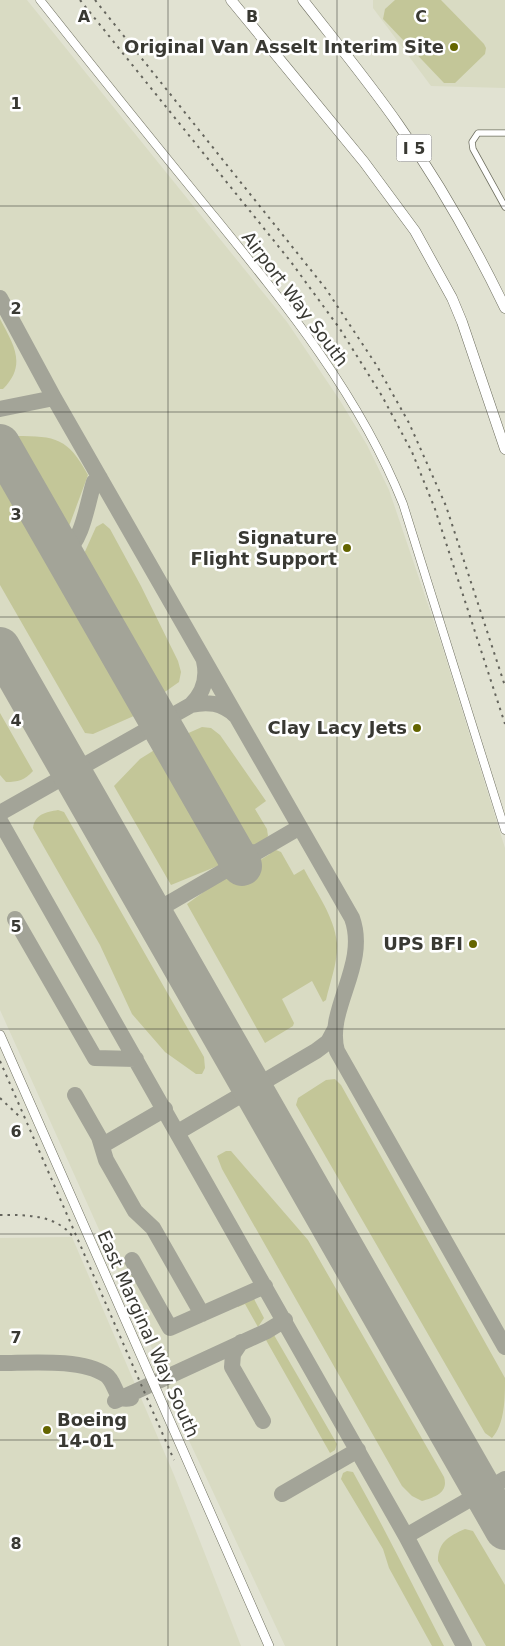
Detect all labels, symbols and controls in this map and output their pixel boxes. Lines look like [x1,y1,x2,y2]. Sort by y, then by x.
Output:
text: A [78,7,91,26]
text: B [246,7,258,26]
text: C [415,7,427,26]
place label: Original Van Asselt Interim Site [124,36,444,57]
marker: Original Van Asselt Interim Site [448,41,460,53]
text: 1 [10,94,22,113]
road number: I 5 [396,134,432,162]
street label: Airport Way South [238,227,353,370]
text: 2 [10,299,22,318]
text: 3 [10,505,22,524]
place label: Signature Flight Support [190,527,337,569]
marker: Signature Flight Support [341,542,353,554]
text: 4 [10,711,22,730]
place label: Clay Lacy Jets [268,717,407,738]
marker: Clay Lacy Jets [411,722,423,734]
text: 5 [10,917,22,936]
place label: UPS BFI [383,933,463,954]
marker: UPS BFI [467,938,479,950]
text: 6 [10,1122,22,1141]
street label: East Marginal Way South [93,1227,204,1440]
text: 7 [10,1328,22,1347]
place label: Boeing 14-01 [57,1409,127,1451]
marker: Boeing 14-01 [41,1424,53,1436]
text: 8 [10,1534,22,1553]

